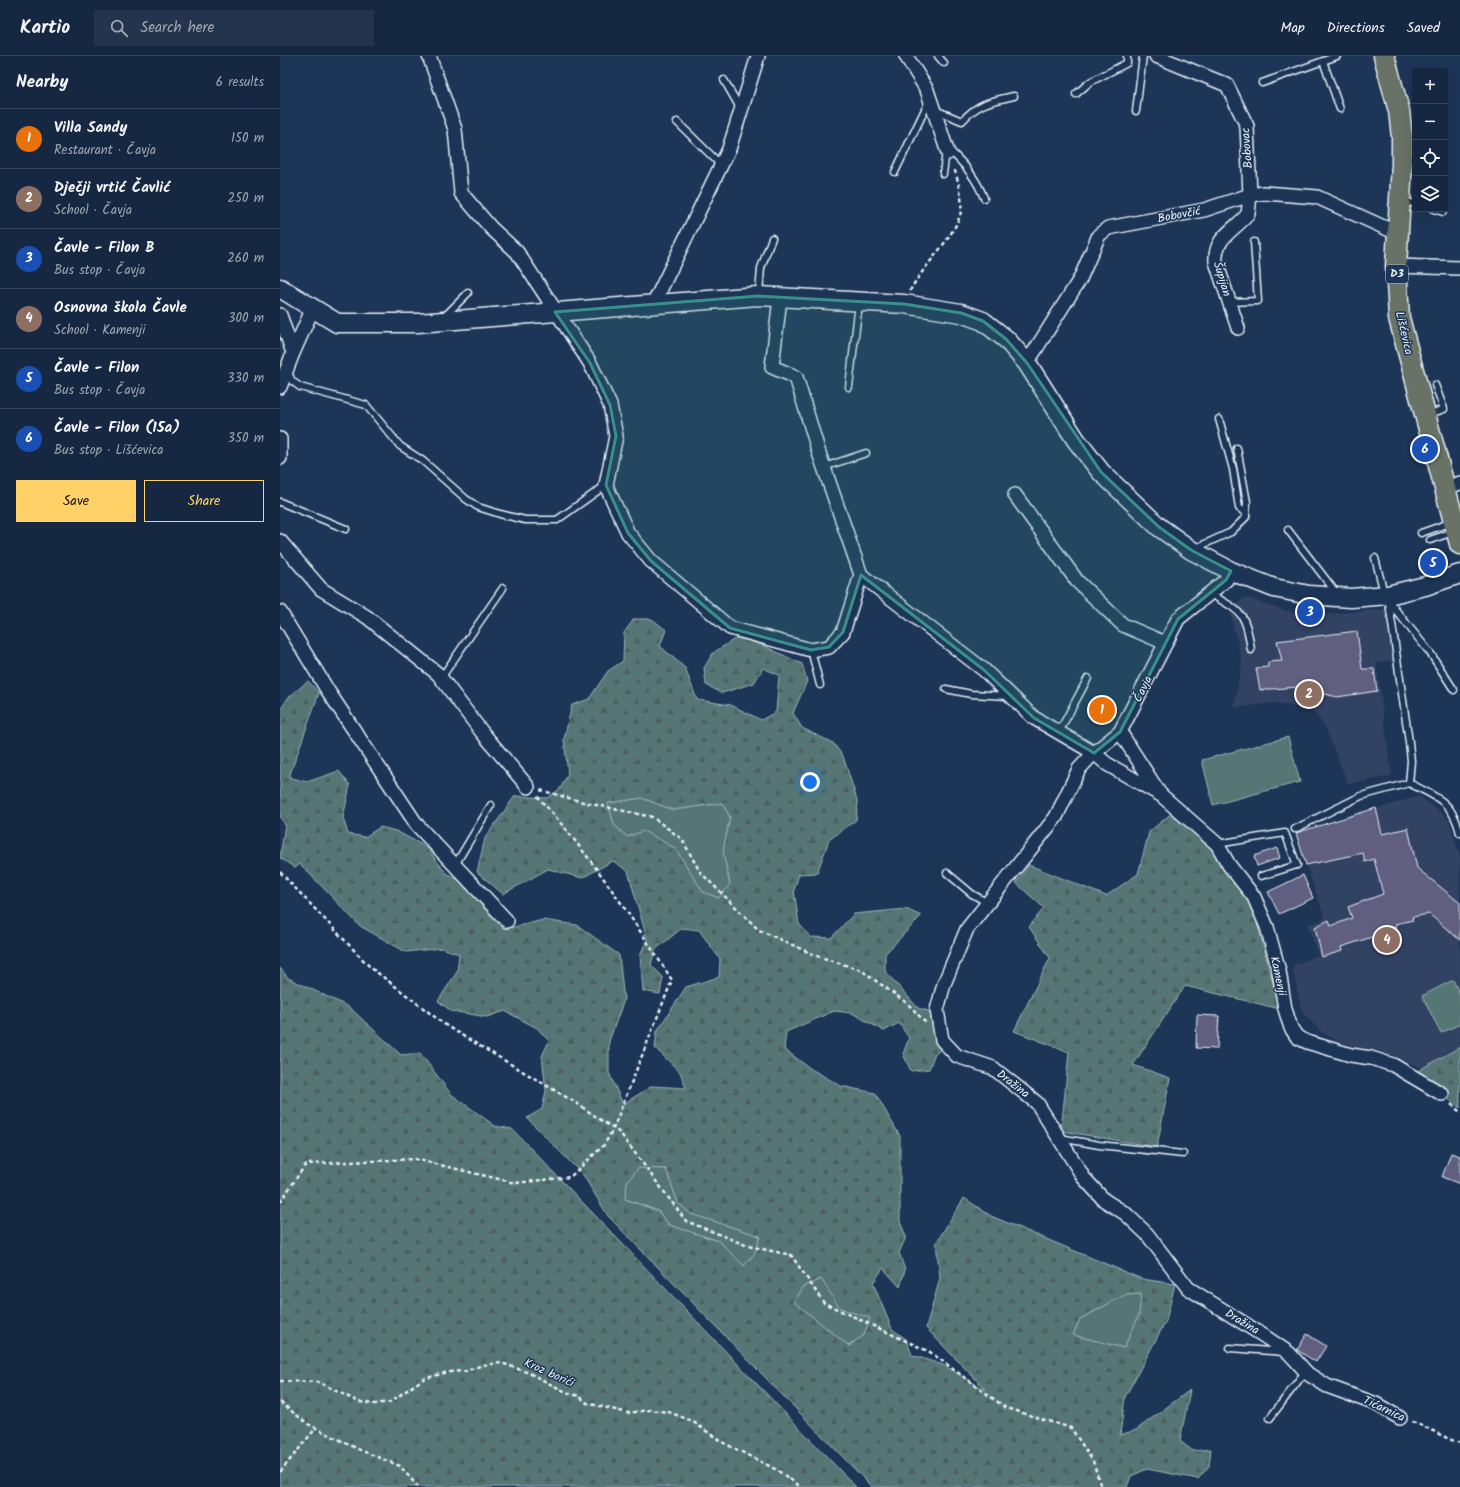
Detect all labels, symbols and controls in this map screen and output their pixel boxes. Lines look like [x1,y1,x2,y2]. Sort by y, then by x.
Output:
search box [94,10,374,46]
text: Kartio [20,13,70,43]
text: Search here [140,16,214,40]
icon: search [108,17,130,39]
text: Map [1280,17,1305,39]
text: Directions [1327,17,1385,39]
text: Saved [1407,17,1440,39]
map controls [1412,68,1448,212]
button: + [1412,68,1448,104]
text: Nearby [16,69,68,96]
text: 6 results [216,72,264,93]
button: − [1412,104,1448,140]
text: Villa Sandy [54,116,127,140]
street label: Bobovac [1236,127,1258,169]
text: 1 [27,128,31,149]
text: 150 m [231,128,264,149]
text: Restaurant · Čavja [54,140,156,161]
button: locate [1412,140,1448,176]
text: Dječji vrtić Čavlić [54,176,170,200]
button: layers [1412,176,1448,212]
text: 2 [25,188,33,209]
text: 250 m [227,188,264,209]
text: School · Čavja [54,200,132,221]
street label: Bobovčić [1156,201,1203,228]
text: Čavle - Filon B [54,236,155,260]
text: 3 [25,248,33,269]
text: 260 m [227,248,264,269]
street label: Šupijan [1208,259,1236,299]
text: Bus stop · Čavja [54,260,145,281]
road number: D3 [1386,265,1408,283]
text: Osnovna škola Čavle [54,296,187,320]
text: 4 [25,308,33,329]
text: 300 m [228,308,264,329]
street label: Lišćevica [1390,309,1418,357]
text: School · Kamenji [54,320,145,341]
text: Čavle - Filon [54,356,139,380]
text: 5 [26,368,32,389]
text: 330 m [227,368,264,389]
text: Bus stop · Čavja [54,380,145,401]
text: Čavle - Filon (15a) [54,416,180,440]
text: 6 [25,428,33,449]
text: 350 m [228,428,264,449]
pin: 6 [1412,434,1438,464]
text: Bus stop · Lišćevica [54,440,163,461]
button: Save [16,480,136,522]
button: Share [144,480,264,522]
pin: 5 [1420,548,1446,578]
pin: 3 [1297,597,1323,627]
street label: Čavja [1128,672,1158,706]
pin: 2 [1296,679,1322,709]
pin: 1 [1089,695,1115,725]
your location [800,772,820,792]
pin: 4 [1374,925,1400,955]
street label: Kamenji [1265,954,1292,999]
street label: Dražina [992,1065,1034,1103]
street label: Dražina [1221,1304,1263,1340]
street label: Kroz borići [521,1353,578,1393]
street label: Tićarnica [1360,1391,1408,1427]

